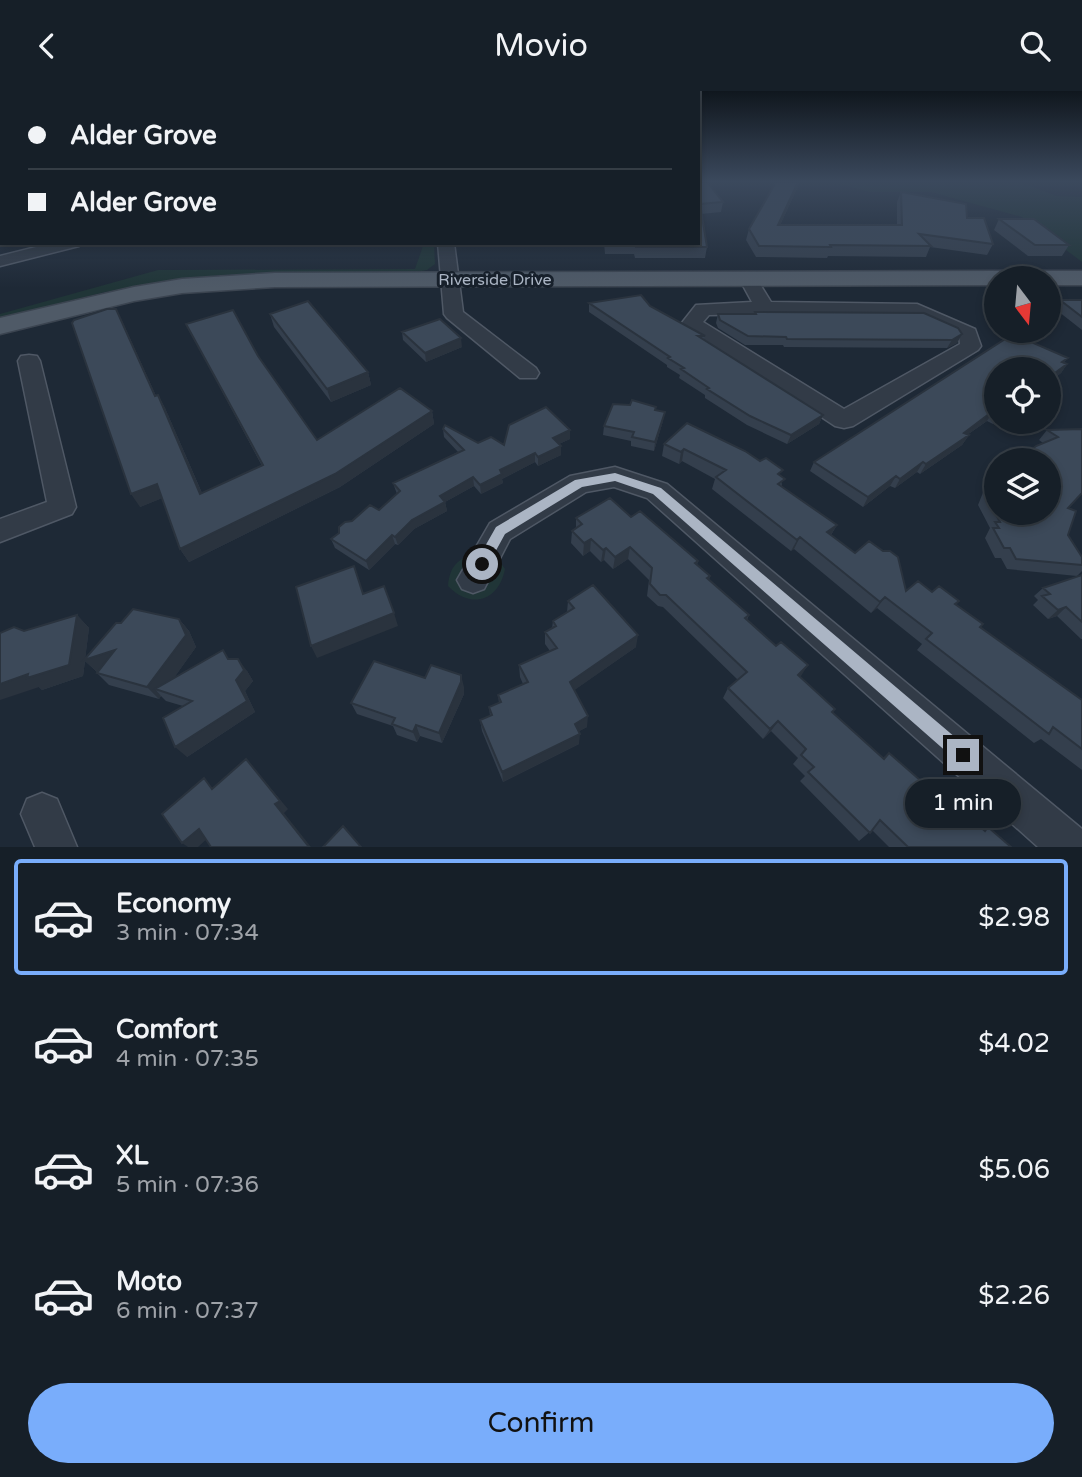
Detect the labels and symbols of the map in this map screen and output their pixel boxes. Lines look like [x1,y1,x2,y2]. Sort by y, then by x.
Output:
north arrow [984,266,1060,343]
street label: Riverside Drive [438,270,552,290]
route start [466,548,498,580]
route end [947,739,979,771]
callout: 1 min [905,779,1021,829]

